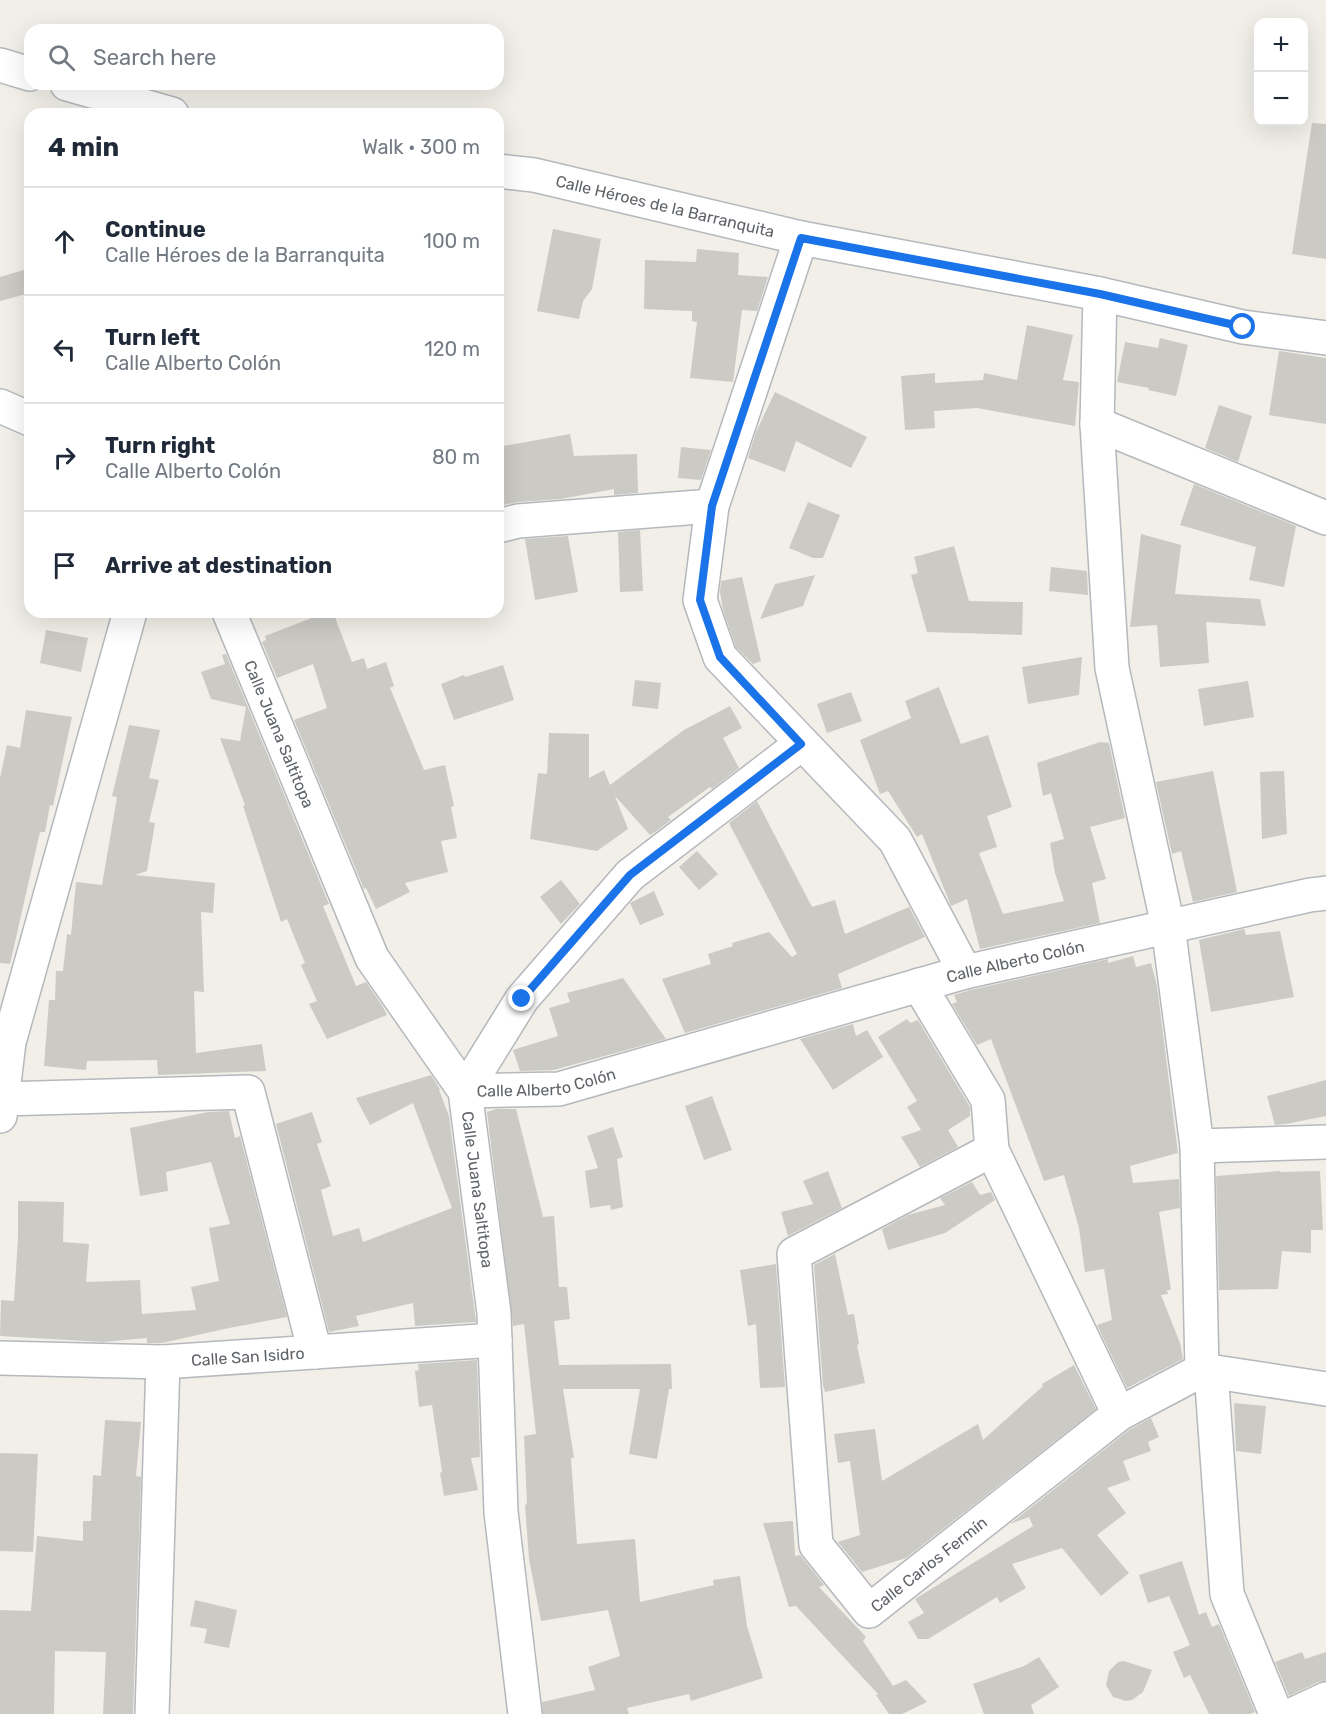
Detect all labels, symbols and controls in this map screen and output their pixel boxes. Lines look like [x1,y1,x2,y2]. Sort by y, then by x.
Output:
map controls [1254,18,1308,126]
button: + [1254,18,1308,72]
search box [24,24,504,90]
icon: search [45,41,78,74]
text: Search here [93,44,216,71]
button: − [1254,72,1308,126]
text: 4 min [48,132,119,163]
text: Walk · 300 m [362,135,480,159]
street label: Calle Héroes de la Barranquita [554,171,776,241]
text: Continue [105,216,206,243]
icon: ahead [48,225,81,258]
text: 100 m [423,229,480,253]
text: Calle Héroes de la Barranquita [105,243,385,267]
route start [1229,313,1255,339]
text: Turn left [105,324,200,351]
icon: left [48,333,81,366]
text: 120 m [424,337,480,361]
text: Calle Alberto Colón [105,351,281,375]
text: Turn right [105,432,215,459]
icon: right [48,441,81,474]
text: 80 m [432,445,480,469]
text: Calle Alberto Colón [105,459,281,483]
icon: arrive [48,549,81,582]
text: Arrive at destination [105,552,332,579]
street label: Calle Juana Saltitopa [240,657,318,811]
street label: Calle Alberto Colón [944,936,1086,986]
route end [508,985,534,1011]
street label: Calle Alberto Colón [476,1064,618,1100]
street label: Calle Juana Saltitopa [458,1110,498,1269]
street label: Calle San Isidro [190,1343,305,1370]
street label: Calle Carlos Fermín [867,1512,991,1616]

